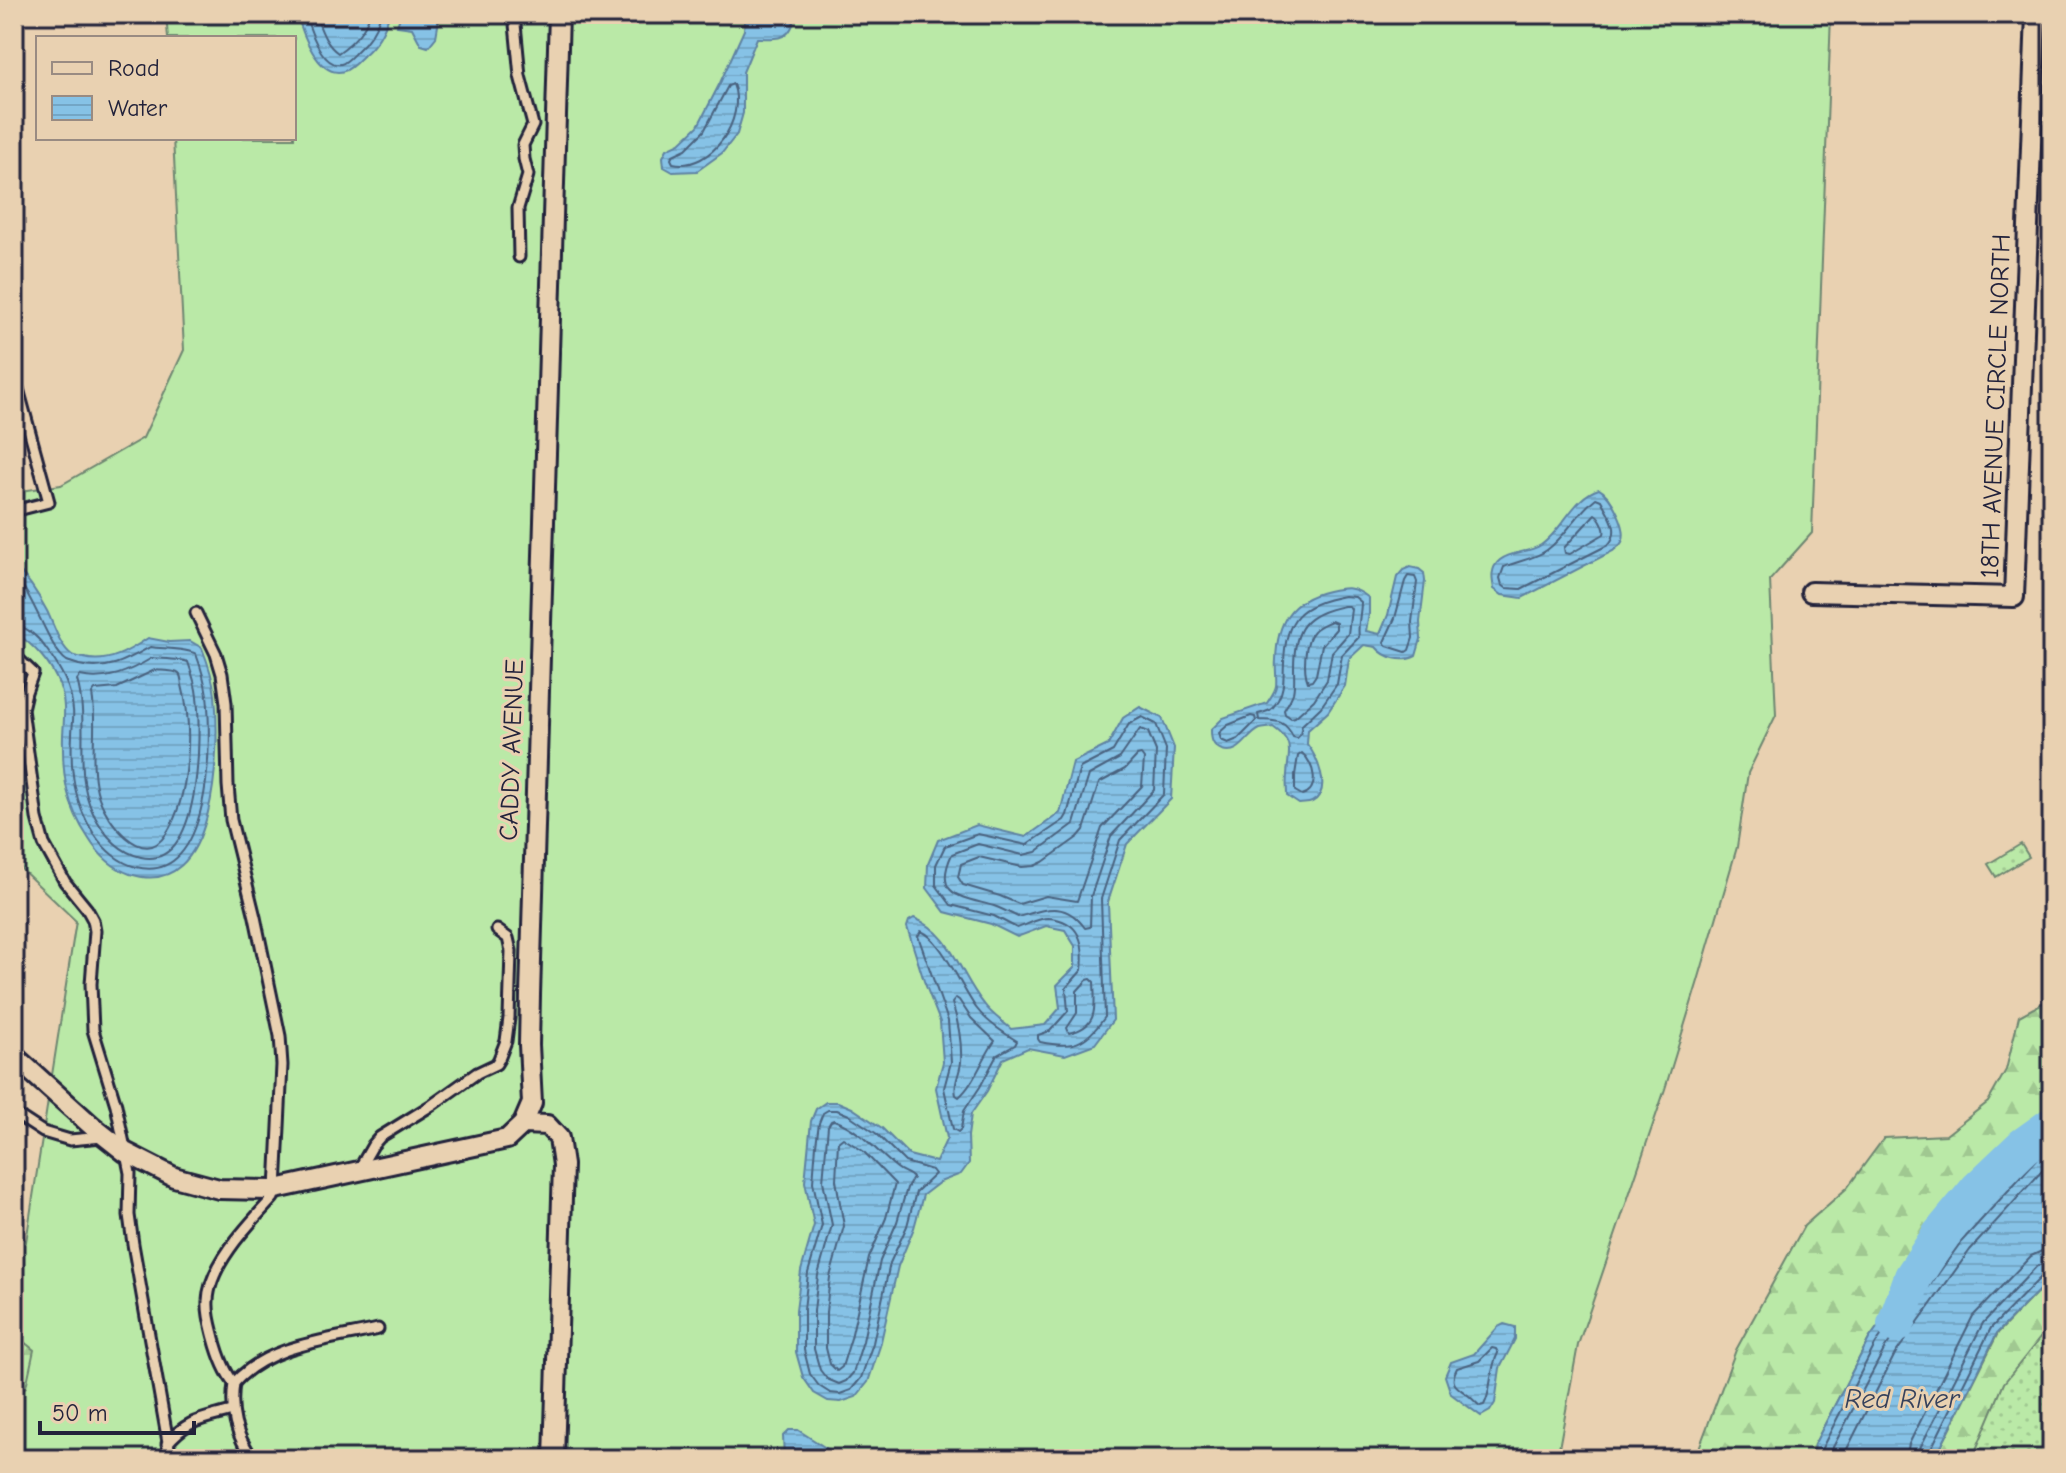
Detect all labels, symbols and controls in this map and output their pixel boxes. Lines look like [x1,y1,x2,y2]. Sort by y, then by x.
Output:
legend [36,36,296,140]
text: Road [108,54,160,82]
text: Water [108,94,168,122]
street label: 18TH AVENUE CIRCLE NORTH [1975,233,2017,579]
street label: CADDY AVENUE [494,659,530,841]
water label: Red River [1845,1383,1961,1415]
scale bar [40,1385,194,1435]
text: 50 m [52,1399,108,1427]

